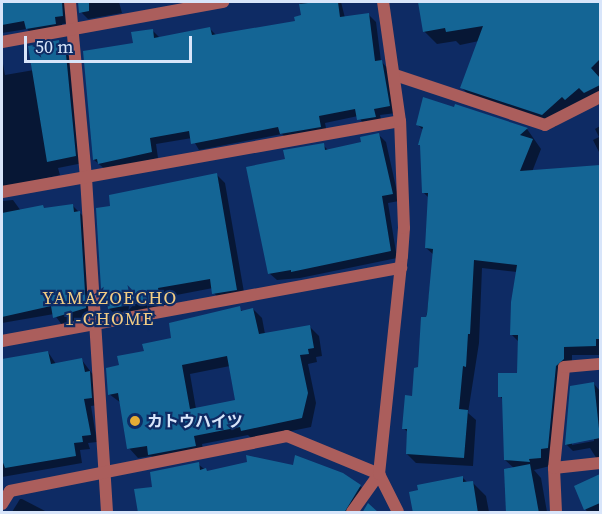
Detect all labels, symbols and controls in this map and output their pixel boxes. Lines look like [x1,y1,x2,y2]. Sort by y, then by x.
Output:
scale bar [27,24,195,62]
text: 50 m [35,34,73,59]
district label: YAMAZOECHO 1-CHOME [42,288,178,330]
place label: カトウハイツ [147,411,243,431]
marker: カトウハイツ [128,414,142,428]

